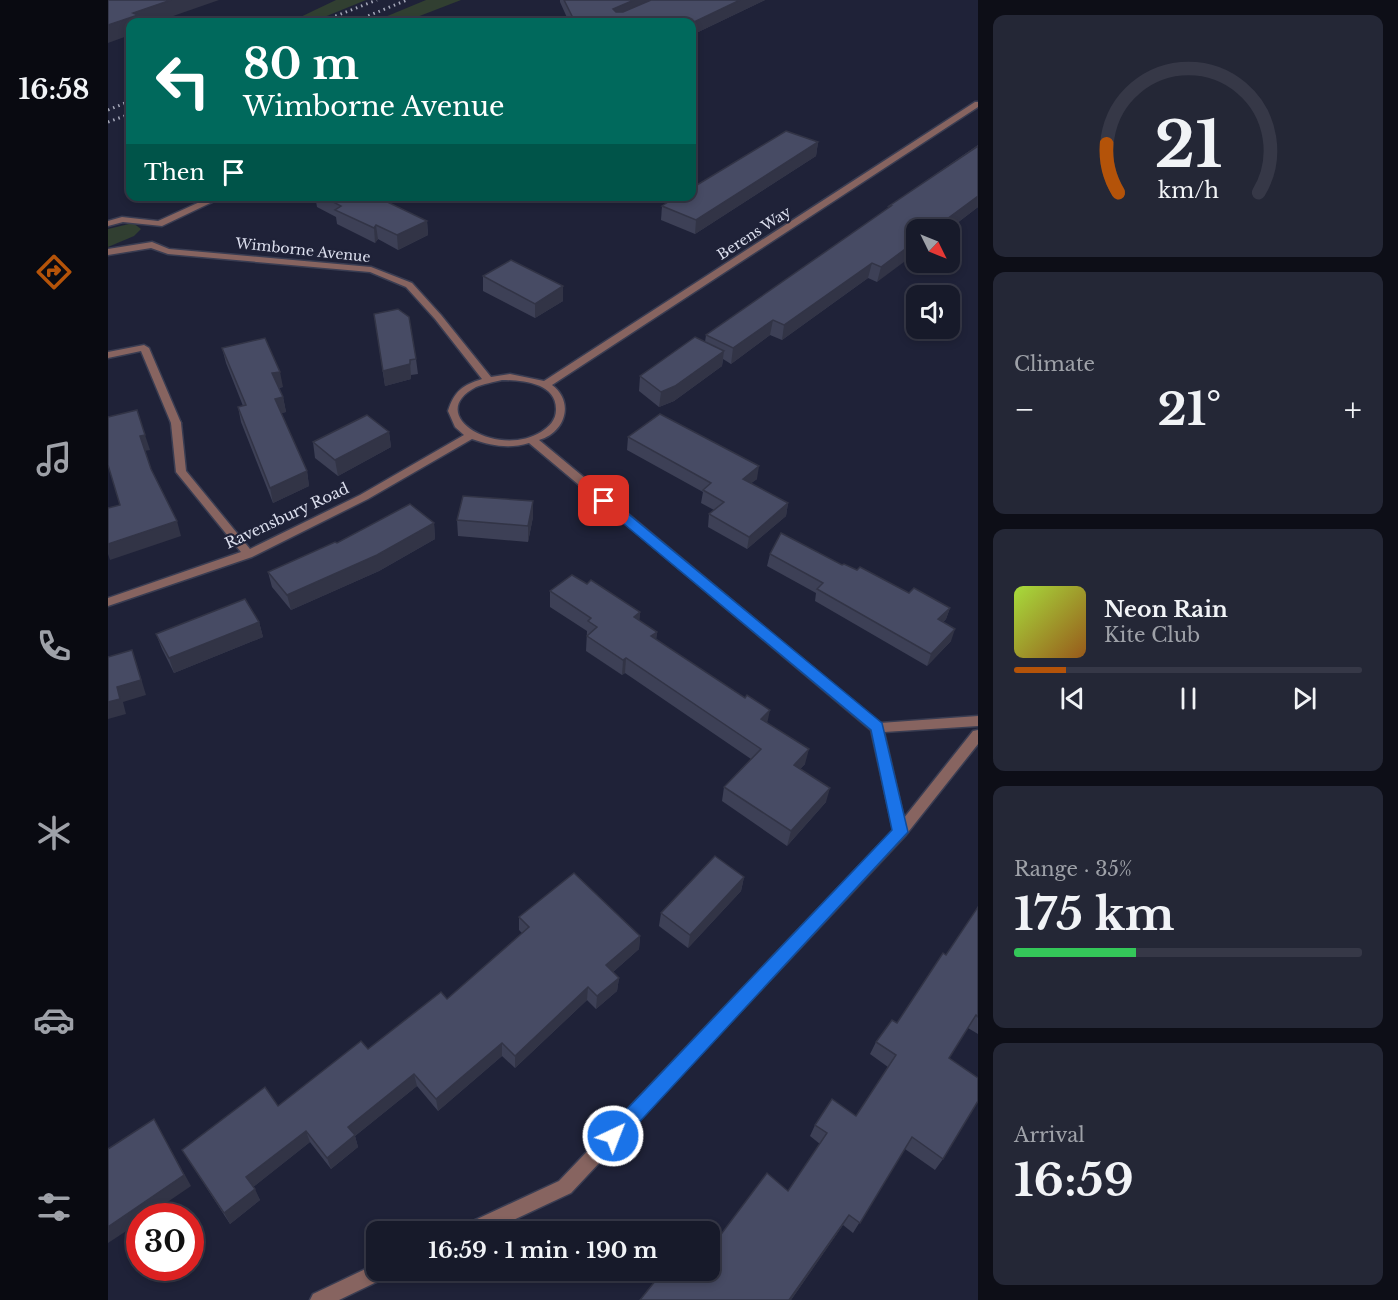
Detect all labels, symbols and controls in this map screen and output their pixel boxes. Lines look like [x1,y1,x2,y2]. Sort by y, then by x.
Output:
text: 80 m [243,38,359,90]
icon: left [144,42,222,120]
text: 16:58 [19,73,89,106]
text: Wimborne Avenue [243,90,504,123]
text: 21 [1154,106,1222,184]
icon: arrive [217,156,250,189]
text: Then [144,159,205,186]
text: km/h [1158,177,1219,204]
street label: Berens Way [714,202,794,264]
north arrow [906,219,960,273]
map controls [906,219,960,339]
street label: Wimborne Avenue [234,234,371,266]
icon: directions [33,251,75,293]
button: sound [906,285,960,339]
text: Climate [1014,352,1095,376]
text: 21° [1157,381,1221,437]
text: − [1014,389,1035,430]
text: + [1344,389,1362,430]
icon: music [33,438,75,480]
pin [578,475,629,526]
street label: Ravensbury Road [222,478,352,553]
icon: arrive [587,484,620,517]
text: Neon Rain [1104,596,1228,623]
text: Kite Club [1104,623,1200,647]
icon: phone [33,625,75,667]
icon: previous [1056,682,1089,715]
icon: pause [1172,682,1205,715]
icon: next [1288,682,1321,715]
icon: climate [33,812,75,854]
text: Range · 35% [1014,857,1132,881]
text: 175 km [1014,886,1175,942]
icon: car [33,999,75,1041]
position arrow [581,1104,645,1168]
text: Arrival [1014,1123,1085,1147]
text: 16:59 [1014,1152,1134,1208]
icon: filters [33,1186,75,1228]
speed limit sign: 30 [126,1203,204,1281]
text: 16:59 · 1 min · 190 m [428,1237,658,1264]

